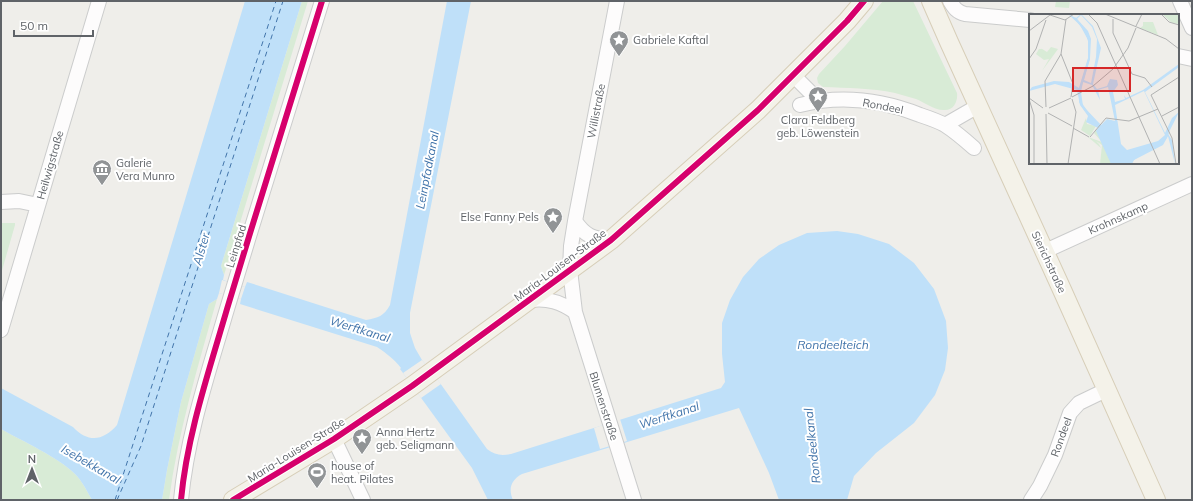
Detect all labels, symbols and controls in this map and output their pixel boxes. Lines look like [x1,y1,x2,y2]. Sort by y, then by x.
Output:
scale bar [14,12,93,38]
inset map [1029,14,1179,164]
text: 50 m [20,18,48,33]
place icon: Gabriele Kaftal [608,29,630,57]
place label: Gabriele Kaftal [633,33,708,47]
street label: Willistraße [584,82,608,140]
place icon: Clara Feldberg geb. Löwenstein [807,85,829,113]
street label: Rondeel [861,95,905,117]
place label: Clara Feldberg geb. Löwenstein [777,113,859,140]
street label: Heilwigstraße [33,129,67,201]
water label: Leinpfadkanal [412,130,442,210]
place label: Galerie Vera Munro [116,156,175,183]
museum icon: Galerie Vera Munro [91,158,113,186]
street label: Krohnskamp [1086,198,1150,237]
place icon: Else Fanny Pels [542,206,564,234]
place label: Else Fanny Pels [461,210,539,224]
street label: Leinpfad [223,223,249,269]
street label: Maria-Louisen-Straße [511,226,609,304]
street label: Sierichstraße [1029,229,1069,295]
water label: Alster [189,231,213,268]
water label: Werftkanal [328,313,392,345]
water label: Rondeelteich [797,337,869,352]
street label: Blumenstraße [586,370,622,442]
water label: Werftkanal [637,398,701,432]
water label: Rondeelkanal [801,407,823,484]
street label: Maria-Louisen-Straße [245,414,347,486]
street label: Rondeel [1047,415,1075,459]
place label: Anna Hertz geb. Seligmann [376,425,454,452]
place icon: Anna Hertz geb. Seligmann [351,427,373,455]
water label: Isebekkanal [59,441,123,487]
north arrow [12,449,52,489]
text: N [28,452,36,466]
place label: house of heat. Pilates [331,459,394,486]
sports icon: house of heat. Pilates [306,461,328,489]

